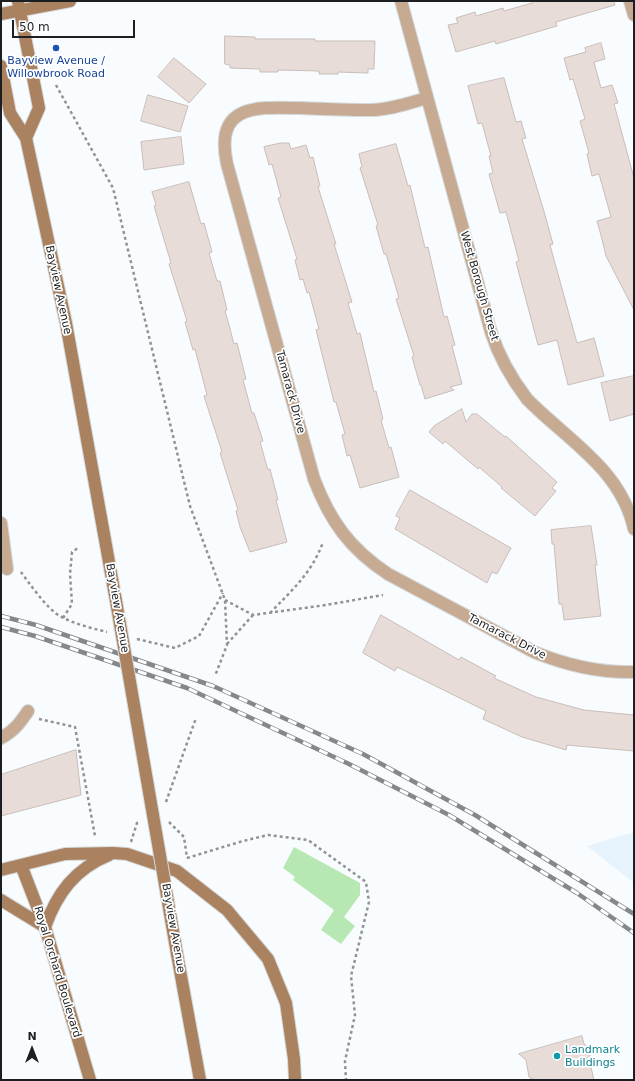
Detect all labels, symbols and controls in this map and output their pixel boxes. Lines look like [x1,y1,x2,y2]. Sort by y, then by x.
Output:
scale bar [14,12,137,38]
text: 50 m [19,20,50,34]
marker: Bayview Avenue / Willowbrook Road [51,43,61,53]
place label: Bayview Avenue / Willowbrook Road [7,54,105,80]
street label: West Borough Street [457,230,501,342]
street label: Bayview Avenue [42,244,74,336]
street label: Tamarack Drive [273,349,307,435]
street label: Bayview Avenue [103,562,131,654]
street label: Tamarack Drive [466,612,548,662]
street label: Bayview Avenue [159,882,187,974]
street label: Royal Orchard Boulevard [31,905,83,1039]
north arrow [12,1029,52,1069]
text: N [27,1030,37,1043]
place label: Landmark Buildings [565,1043,620,1069]
marker: Landmark Buildings [552,1051,562,1061]

